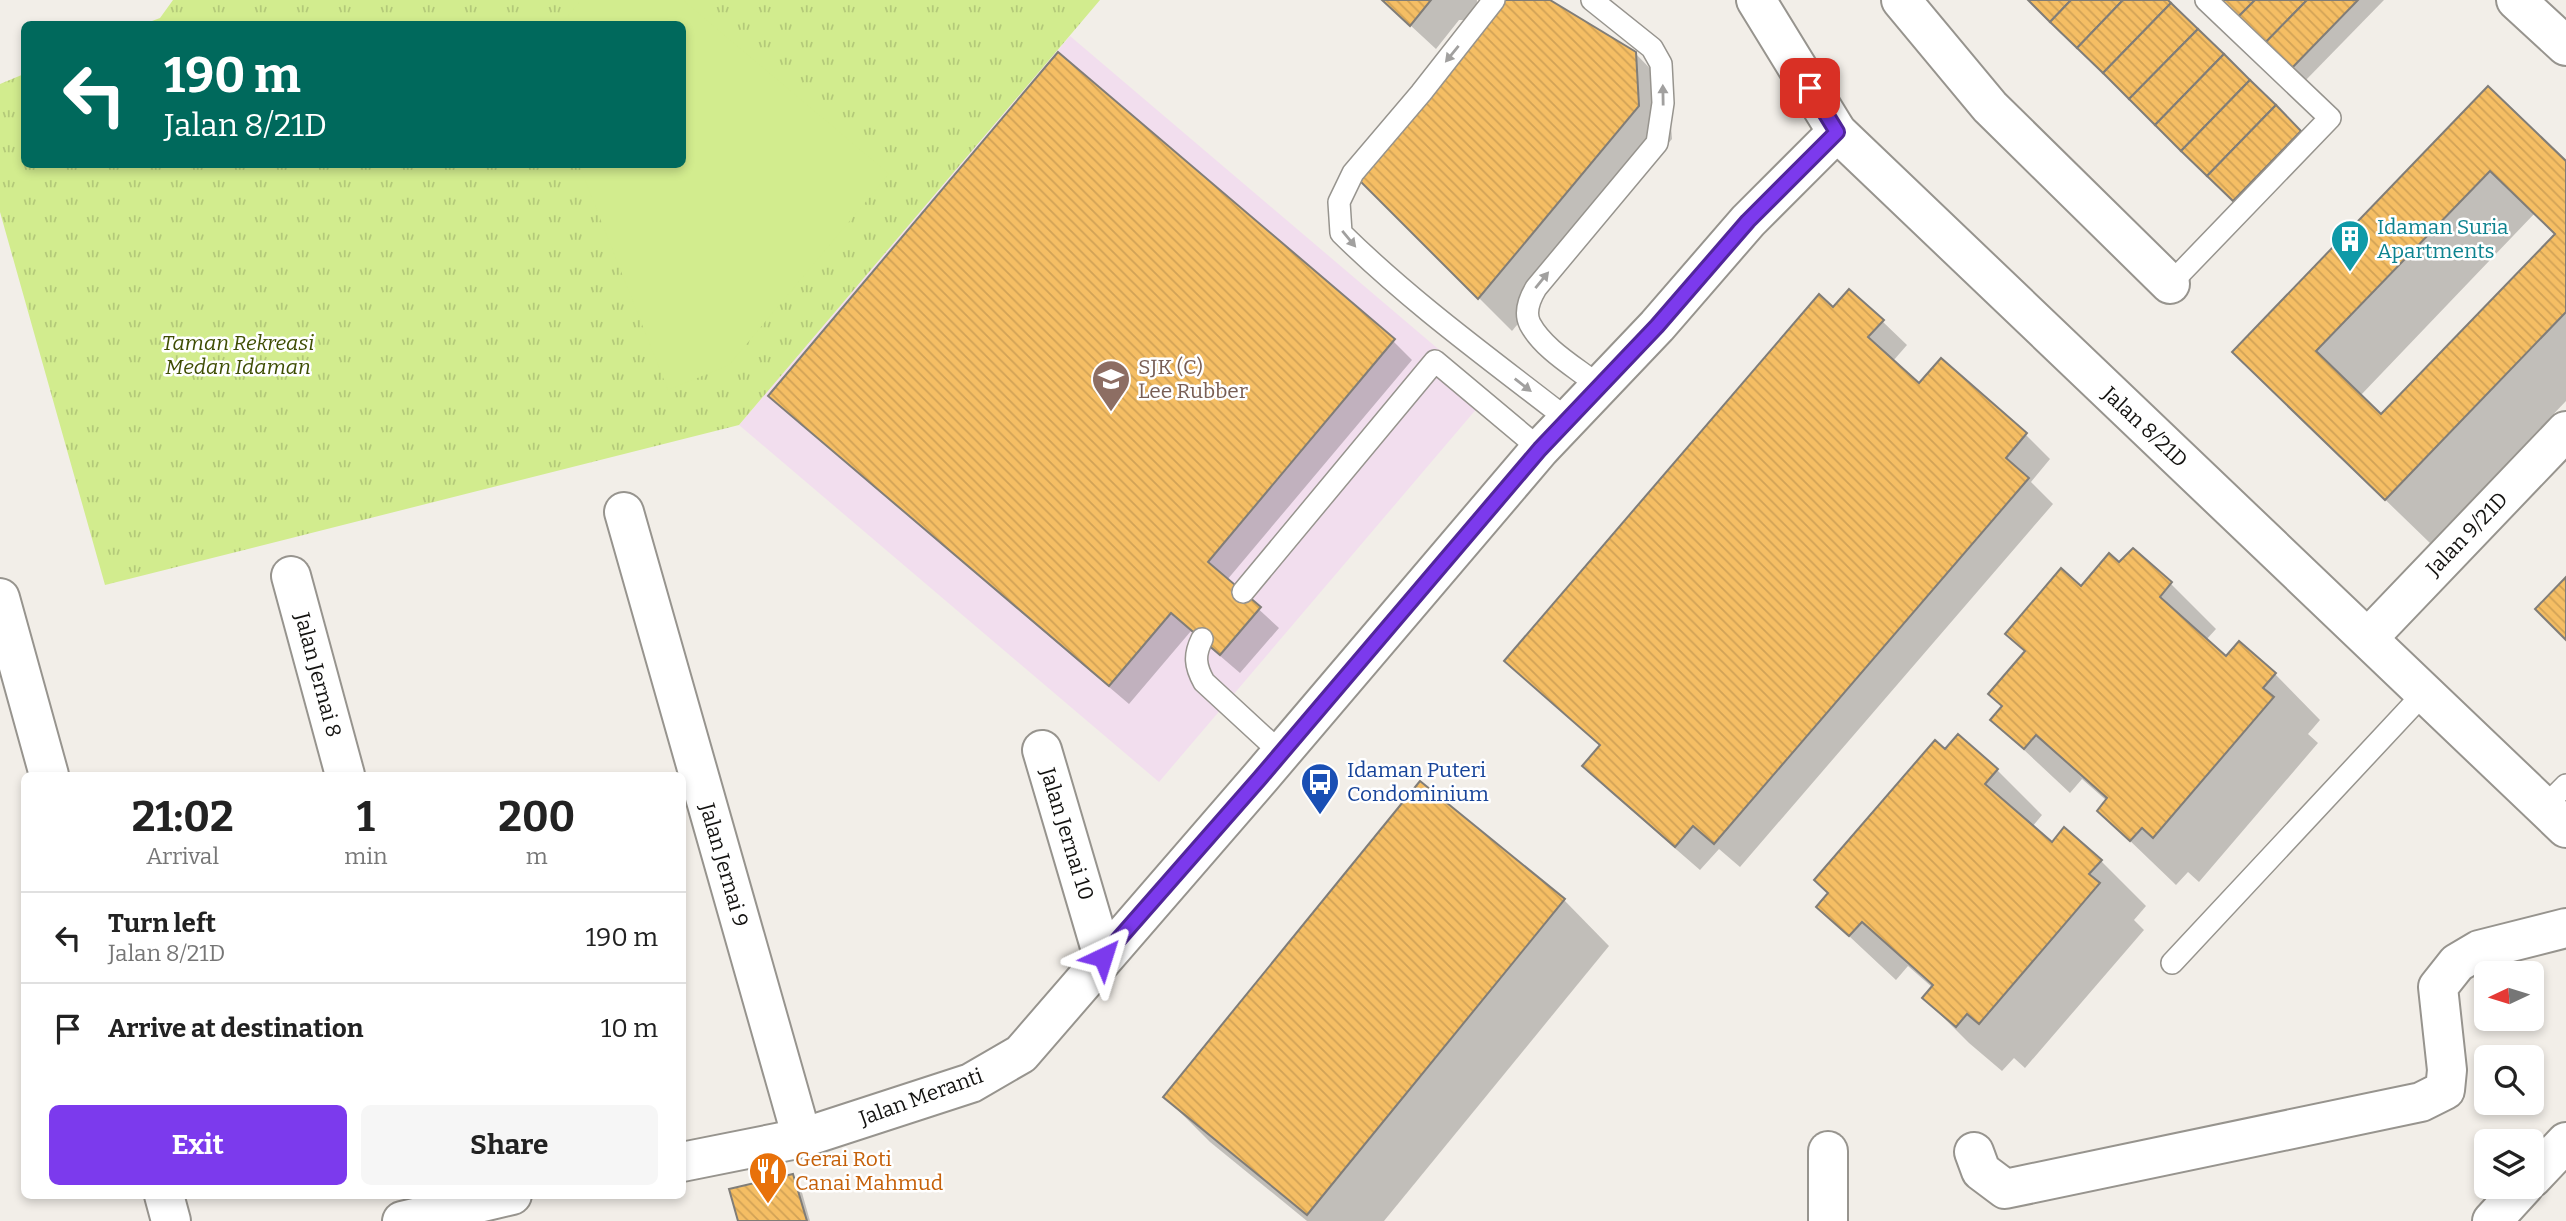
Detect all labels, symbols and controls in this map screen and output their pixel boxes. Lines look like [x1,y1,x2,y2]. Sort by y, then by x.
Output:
one-way arrow [1445,44,1460,62]
text: 190 m [164,46,301,105]
icon: left [49,49,140,140]
pin [1780,58,1840,118]
icon: arrive [1791,69,1829,107]
one-way arrow [1657,84,1668,106]
text: Jalan 8/21D [164,106,327,144]
place label: Idaman Suria Apartments [2377,214,2509,264]
building icon: Idaman Suria Apartments [2329,218,2371,273]
one-way arrow [1341,230,1356,248]
one-way arrow [1535,272,1550,290]
park label: Taman Rekreasi Medan Idaman [162,330,314,380]
place label: SJK (C) Lee Rubber [1138,354,1248,404]
school or university icon: SJK (C) Lee Rubber [1090,358,1132,413]
one-way arrow [1513,377,1531,392]
street label: Jalan 8/21D [2096,380,2193,473]
street label: Jalan 9/21D [2420,487,2513,582]
street label: Jalan Jernai 8 [289,609,347,740]
place label: Idaman Puteri Condominium [1347,757,1489,807]
bus stop icon: Idaman Puteri Condominium [1299,761,1341,816]
street label: Jalan Jernai 10 [1034,764,1099,903]
text: 21:02 [132,792,234,842]
text: 1 [357,792,375,842]
text: 200 [498,792,575,842]
street label: Jalan Jernai 9 [694,799,754,930]
text: Arrival [146,842,219,870]
text: min [344,842,388,870]
text: m [526,842,548,870]
text: Turn left [108,908,216,939]
icon: left [49,919,87,957]
position arrow [1066,920,1140,994]
text: 190 m [586,922,658,953]
text: Jalan 8/21D [108,939,225,967]
north arrow [2474,961,2544,1031]
map controls [2474,961,2544,1199]
icon: arrive [49,1010,87,1048]
text: Arrive at destination [108,1013,363,1044]
text: 10 m [601,1013,658,1044]
button: search [2474,1045,2544,1115]
street label: Jalan Meranti [855,1063,986,1132]
button: Exit [49,1105,347,1185]
button: Share [361,1105,658,1185]
button: layers [2474,1129,2544,1199]
place label: Gerai Roti Canai Mahmud [795,1146,943,1196]
restaurant icon: Gerai Roti Canai Mahmud [747,1150,789,1205]

